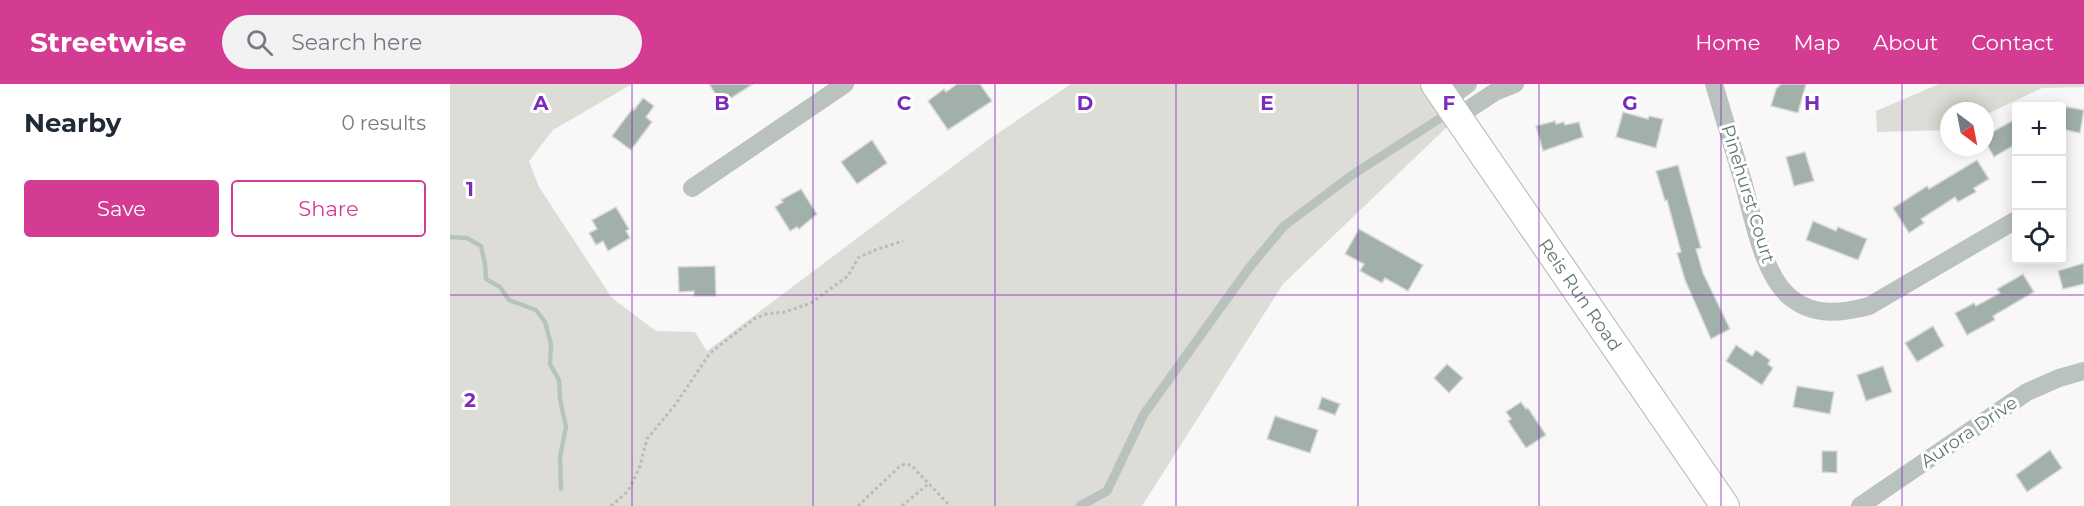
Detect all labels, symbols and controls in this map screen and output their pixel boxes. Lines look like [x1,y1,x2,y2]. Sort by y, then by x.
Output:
search box [222,15,642,69]
text: Streetwise [30,25,186,59]
icon: search [243,26,276,59]
text: Search here [291,29,422,56]
text: Home [1695,30,1760,55]
text: Map [1793,30,1840,55]
text: About [1873,30,1938,55]
text: Contact [1971,30,2054,55]
text: A [532,91,549,115]
text: B [714,91,730,115]
text: C [897,91,912,115]
text: D [1077,91,1093,115]
text: E [1260,91,1274,115]
text: F [1443,91,1456,115]
text: G [1622,91,1638,115]
text: H [1804,91,1820,115]
north arrow [1940,102,1994,156]
map controls [2012,102,2066,264]
button: + [2012,102,2066,156]
text: Nearby [24,107,121,139]
text: 0 results [341,111,426,135]
street label: Pinehurst Court [1716,122,1780,266]
button: − [2012,156,2066,210]
text: 1 [466,177,474,201]
button: Save [24,180,219,237]
button: Share [231,180,426,237]
button: locate [2012,210,2066,264]
street label: Reis Run Road [1534,235,1626,355]
text: 2 [464,388,476,412]
street label: Aurora Drive [1916,391,2022,472]

